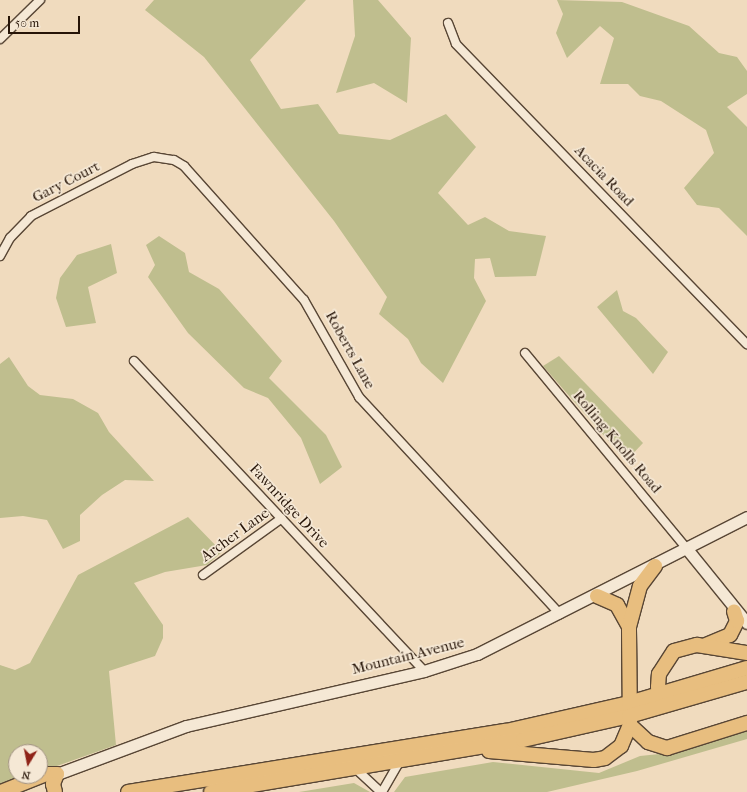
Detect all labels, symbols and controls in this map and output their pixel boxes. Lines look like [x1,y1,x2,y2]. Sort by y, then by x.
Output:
scale bar [10,8,82,34]
text: 50 m [15,16,39,30]
street label: Acacia Road [570,142,638,210]
street label: Gary Court [29,157,103,207]
street label: Roberts Lane [321,308,379,392]
street label: Rolling Knolls Road [569,387,665,497]
street label: Fawnridge Drive [245,460,333,552]
street label: Archer Lane [197,504,273,566]
street label: Mountain Avenue [350,633,466,679]
north arrow [8,744,48,784]
text: N [21,768,31,782]

